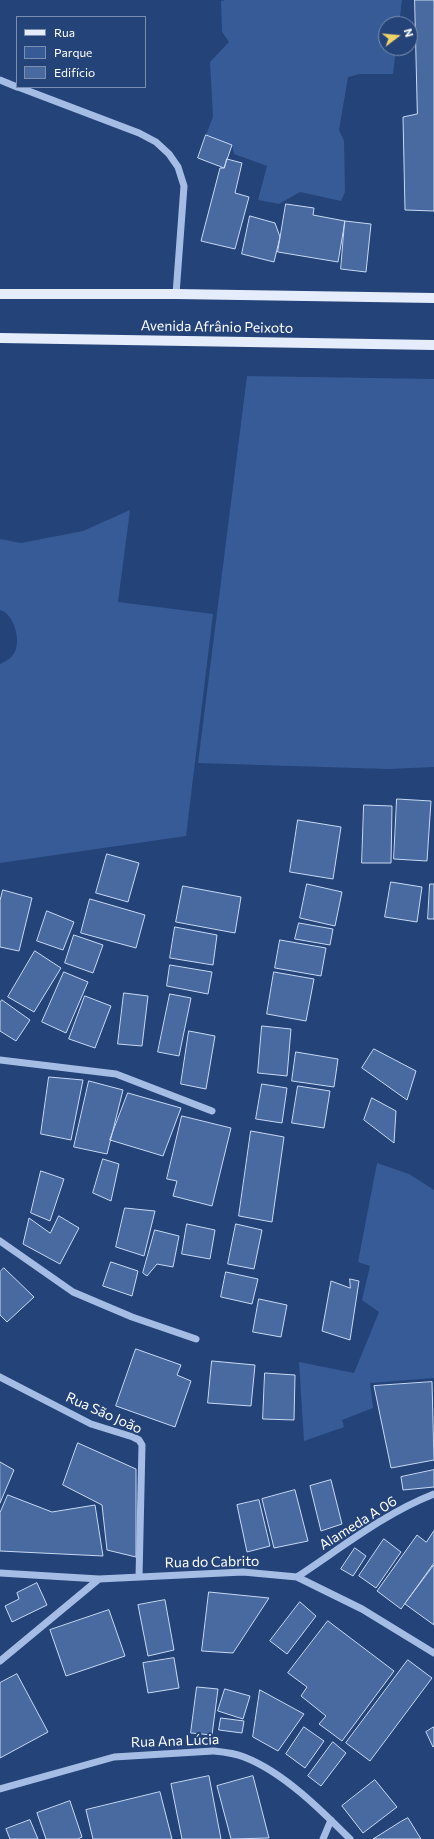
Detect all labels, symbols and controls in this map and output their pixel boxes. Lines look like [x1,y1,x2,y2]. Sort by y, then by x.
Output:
legend [16,16,146,88]
north arrow [378,16,418,56]
text: Rua [54,25,75,39]
text: N [402,27,416,39]
text: Parque [54,45,92,59]
text: Edifício [54,65,95,79]
street label: Avenida Afrânio Peixoto [141,317,293,337]
street label: Rua São João [63,1389,145,1437]
street label: Alameda A 06 [316,1493,400,1553]
street label: Rua do Cabrito [165,1553,259,1571]
street label: Rua Ana Lúcia [130,1731,220,1751]

